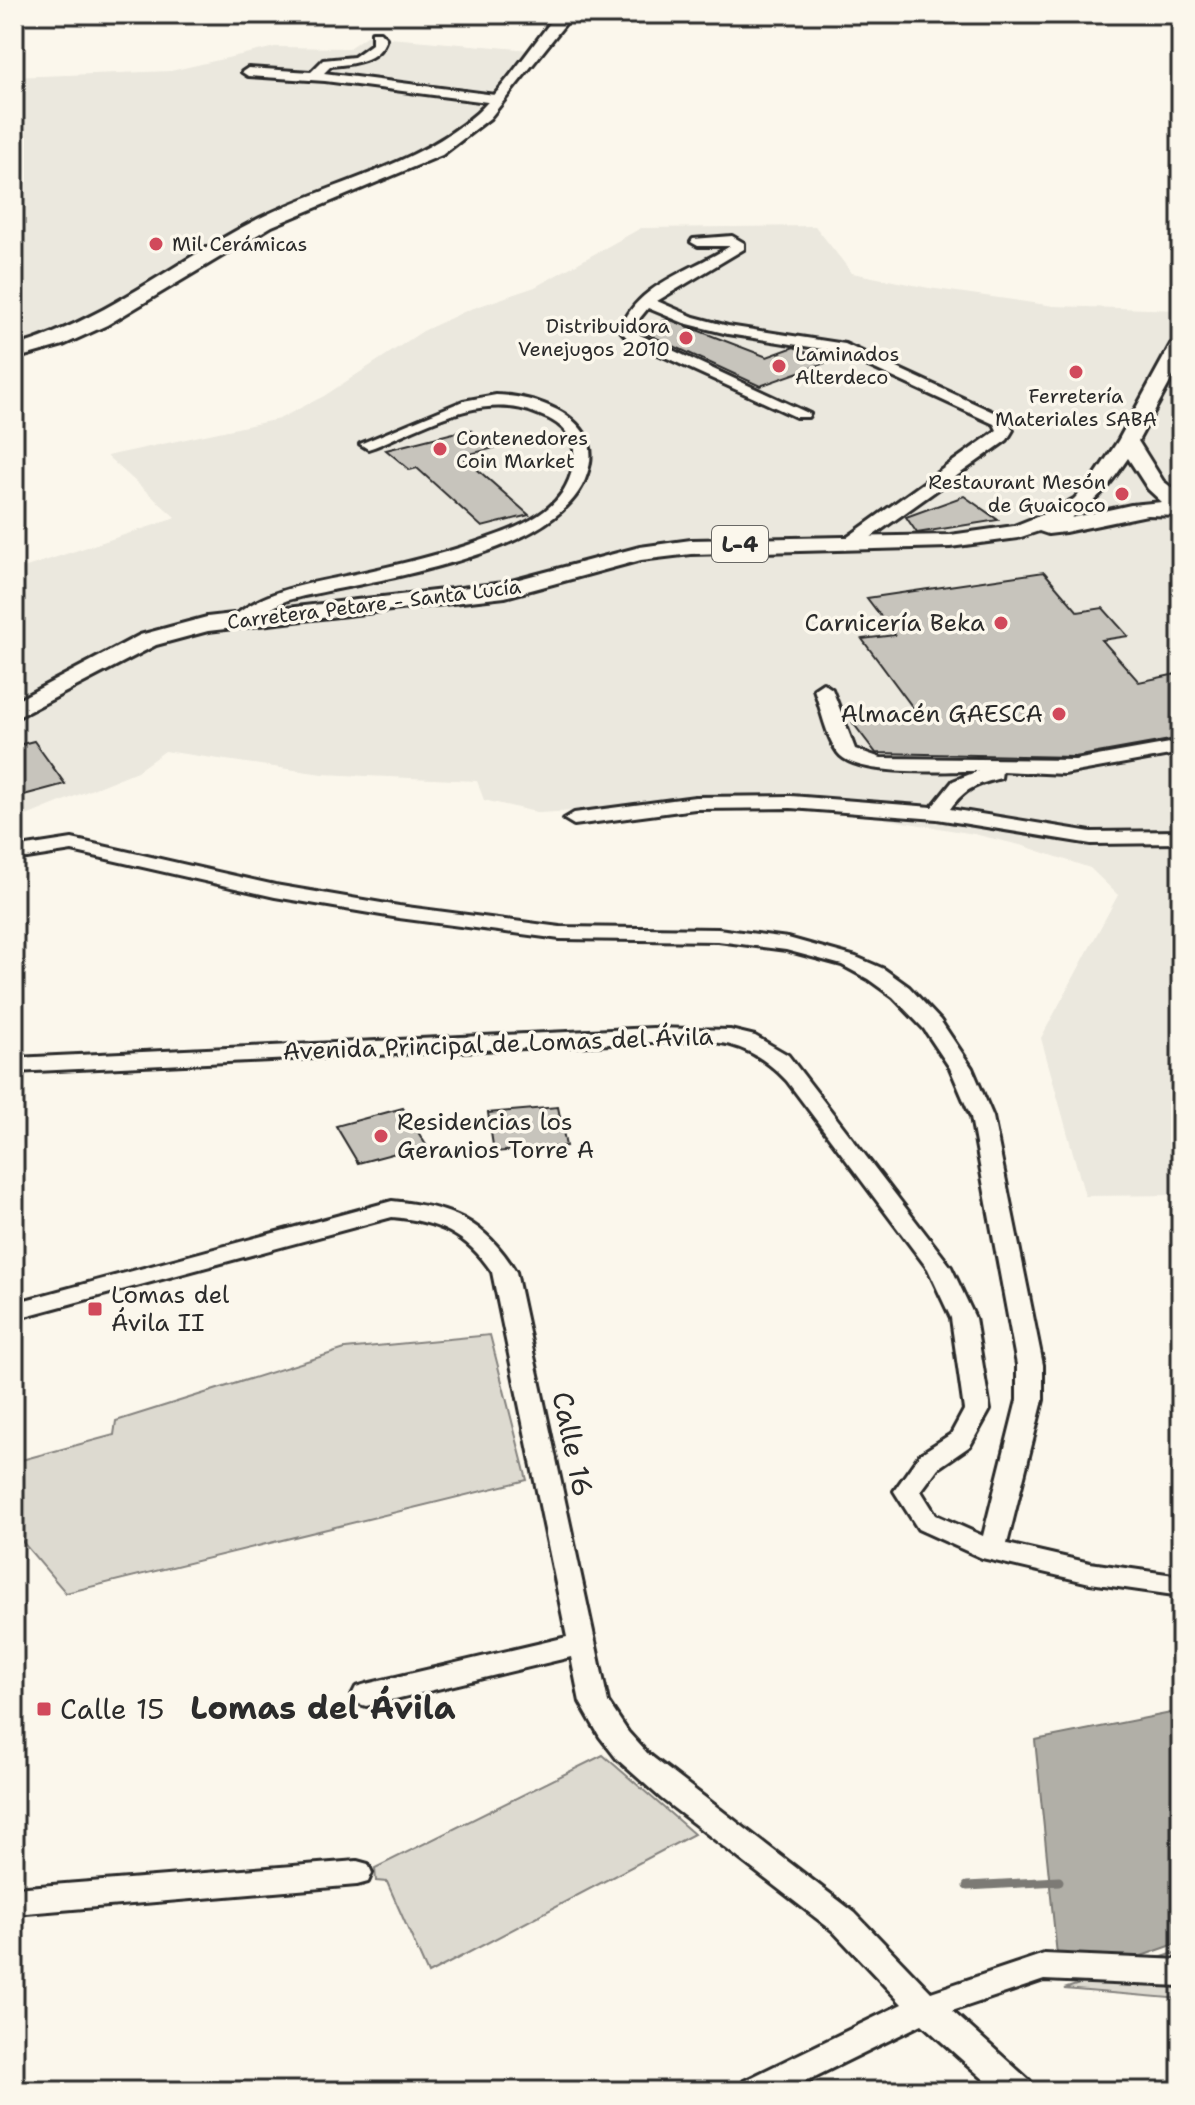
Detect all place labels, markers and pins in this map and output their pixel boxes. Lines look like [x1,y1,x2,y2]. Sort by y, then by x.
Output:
place label: Mil Cerámicas [172,231,307,257]
marker: Mil Cerámicas [147,235,165,253]
place label: Distribuidora Venejugos 2010 [518,313,671,362]
marker: Distribuidora Venejugos 2010 [677,329,695,347]
place label: Laminados Alterdeco [795,341,899,390]
marker: Laminados Alterdeco [770,357,788,375]
marker: Ferretería Materiales SABA [1067,363,1085,381]
place label: Ferretería Materiales SABA [995,383,1157,432]
place label: Contenedores Coin Market [456,425,588,474]
marker: Contenedores Coin Market [431,440,449,458]
place label: Restaurant Mesón de Guaicoco [928,469,1106,518]
marker: Restaurant Mesón de Guaicoco [1113,485,1131,503]
place label: Carnicería Beka [804,607,985,639]
marker: Carnicería Beka [992,614,1010,632]
place label: Almacén GAESCA [840,698,1043,730]
marker: Almacén GAESCA [1050,705,1068,723]
place label: Residencias los Geranios Torre A [397,1106,594,1166]
marker: Residencias los Geranios Torre A [372,1127,390,1145]
place label: Lomas del Ávila II [111,1279,230,1339]
marker: Lomas del Ávila II [86,1300,104,1318]
place label: Calle 15 [60,1690,164,1728]
marker: Calle 15 [35,1700,53,1718]

